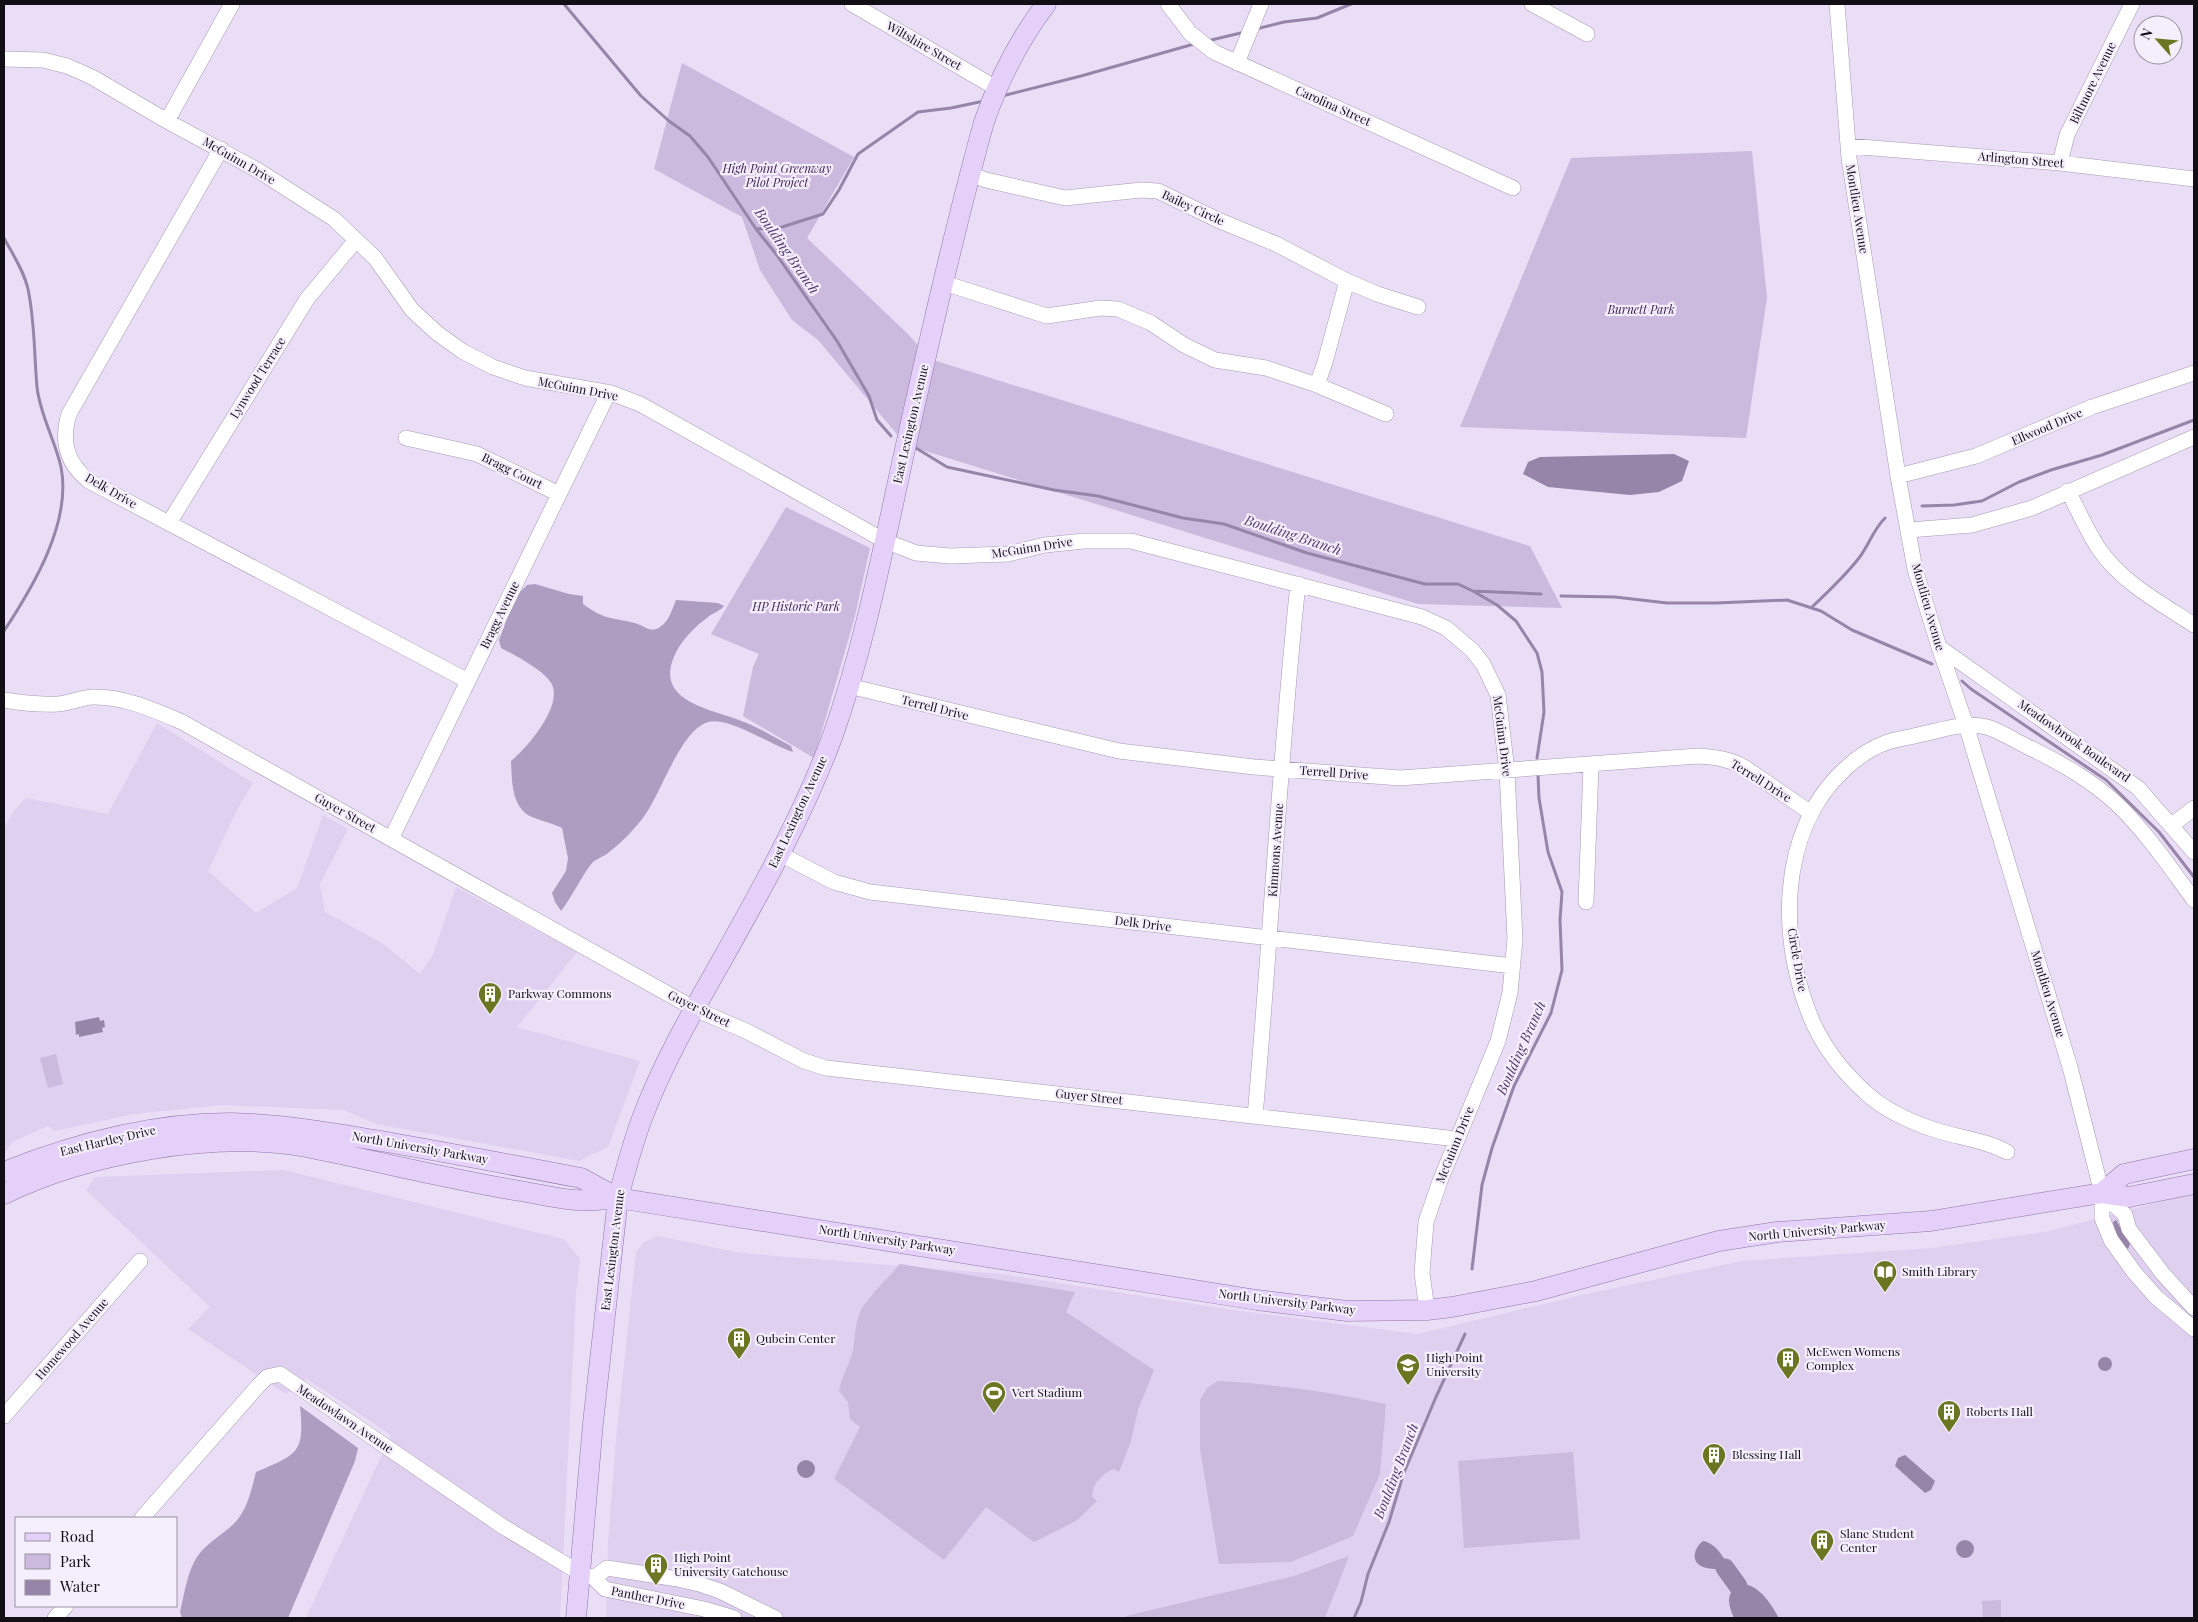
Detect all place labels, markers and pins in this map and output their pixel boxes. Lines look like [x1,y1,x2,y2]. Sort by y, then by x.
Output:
building icon: Parkway Commons [477,981,503,1015]
place label: Parkway Commons [508,985,612,1001]
library icon: Smith Library [1872,1259,1898,1293]
place label: Smith Library [1902,1263,1977,1279]
building icon: Qubein Center [726,1326,752,1360]
place label: Qubein Center [756,1330,836,1346]
place label: McEwen Womens Complex [1806,1343,1900,1373]
building icon: McEwen Womens Complex [1775,1346,1801,1380]
place label: High Point University [1426,1349,1484,1379]
school or university icon: High Point University [1395,1352,1421,1386]
sports icon: Vert Stadium [981,1380,1007,1414]
place label: Vert Stadium [1011,1384,1082,1400]
building icon: Roberts Hall [1936,1399,1962,1433]
place label: Roberts Hall [1966,1403,2034,1419]
building icon: Blessing Hall [1701,1442,1727,1476]
place label: Blessing Hall [1732,1446,1802,1462]
place label: Slane Student Center [1840,1525,1915,1555]
building icon: Slane Student Center [1809,1528,1835,1562]
place label: High Point University Gatehouse [674,1549,788,1579]
building icon: High Point University Gatehouse [643,1552,669,1586]

